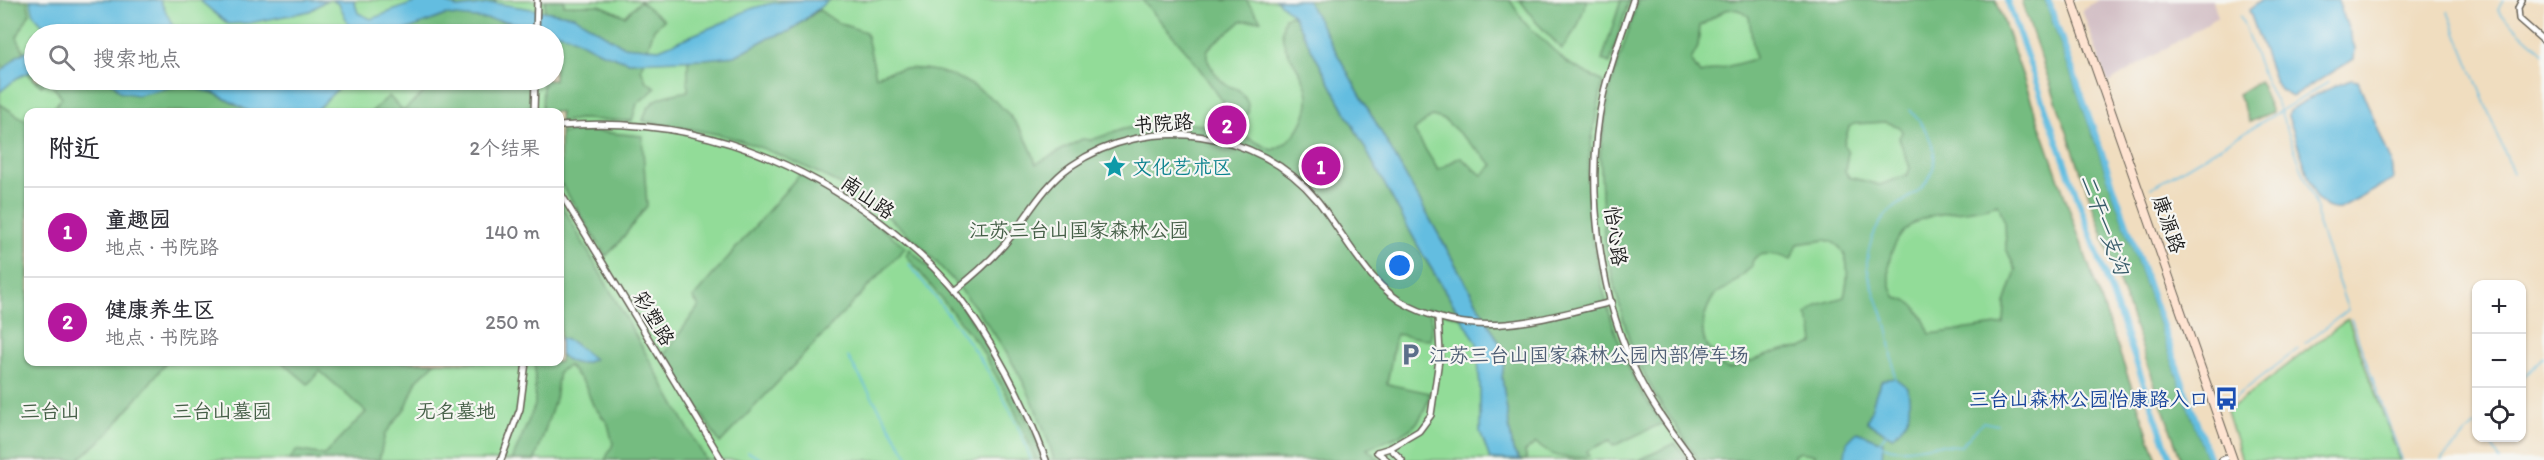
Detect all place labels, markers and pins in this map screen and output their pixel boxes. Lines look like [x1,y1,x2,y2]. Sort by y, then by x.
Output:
pin: 2 [1208,102,1246,148]
pin: 1 [1302,144,1340,188]
place icon: 文化艺术区 [1101,154,1127,180]
place label: 文化艺术区 [1132,155,1232,179]
parking icon: 江苏三台山国家森林公园内部停车场 [1398,342,1424,368]
place label: 江苏三台山国家森林公园内部停车场 [1429,343,1749,367]
bus stop icon: 三台山森林公园怡康路入口 [2214,386,2240,412]
place label: 三台山森林公园怡康路入口 [1969,387,2209,411]

